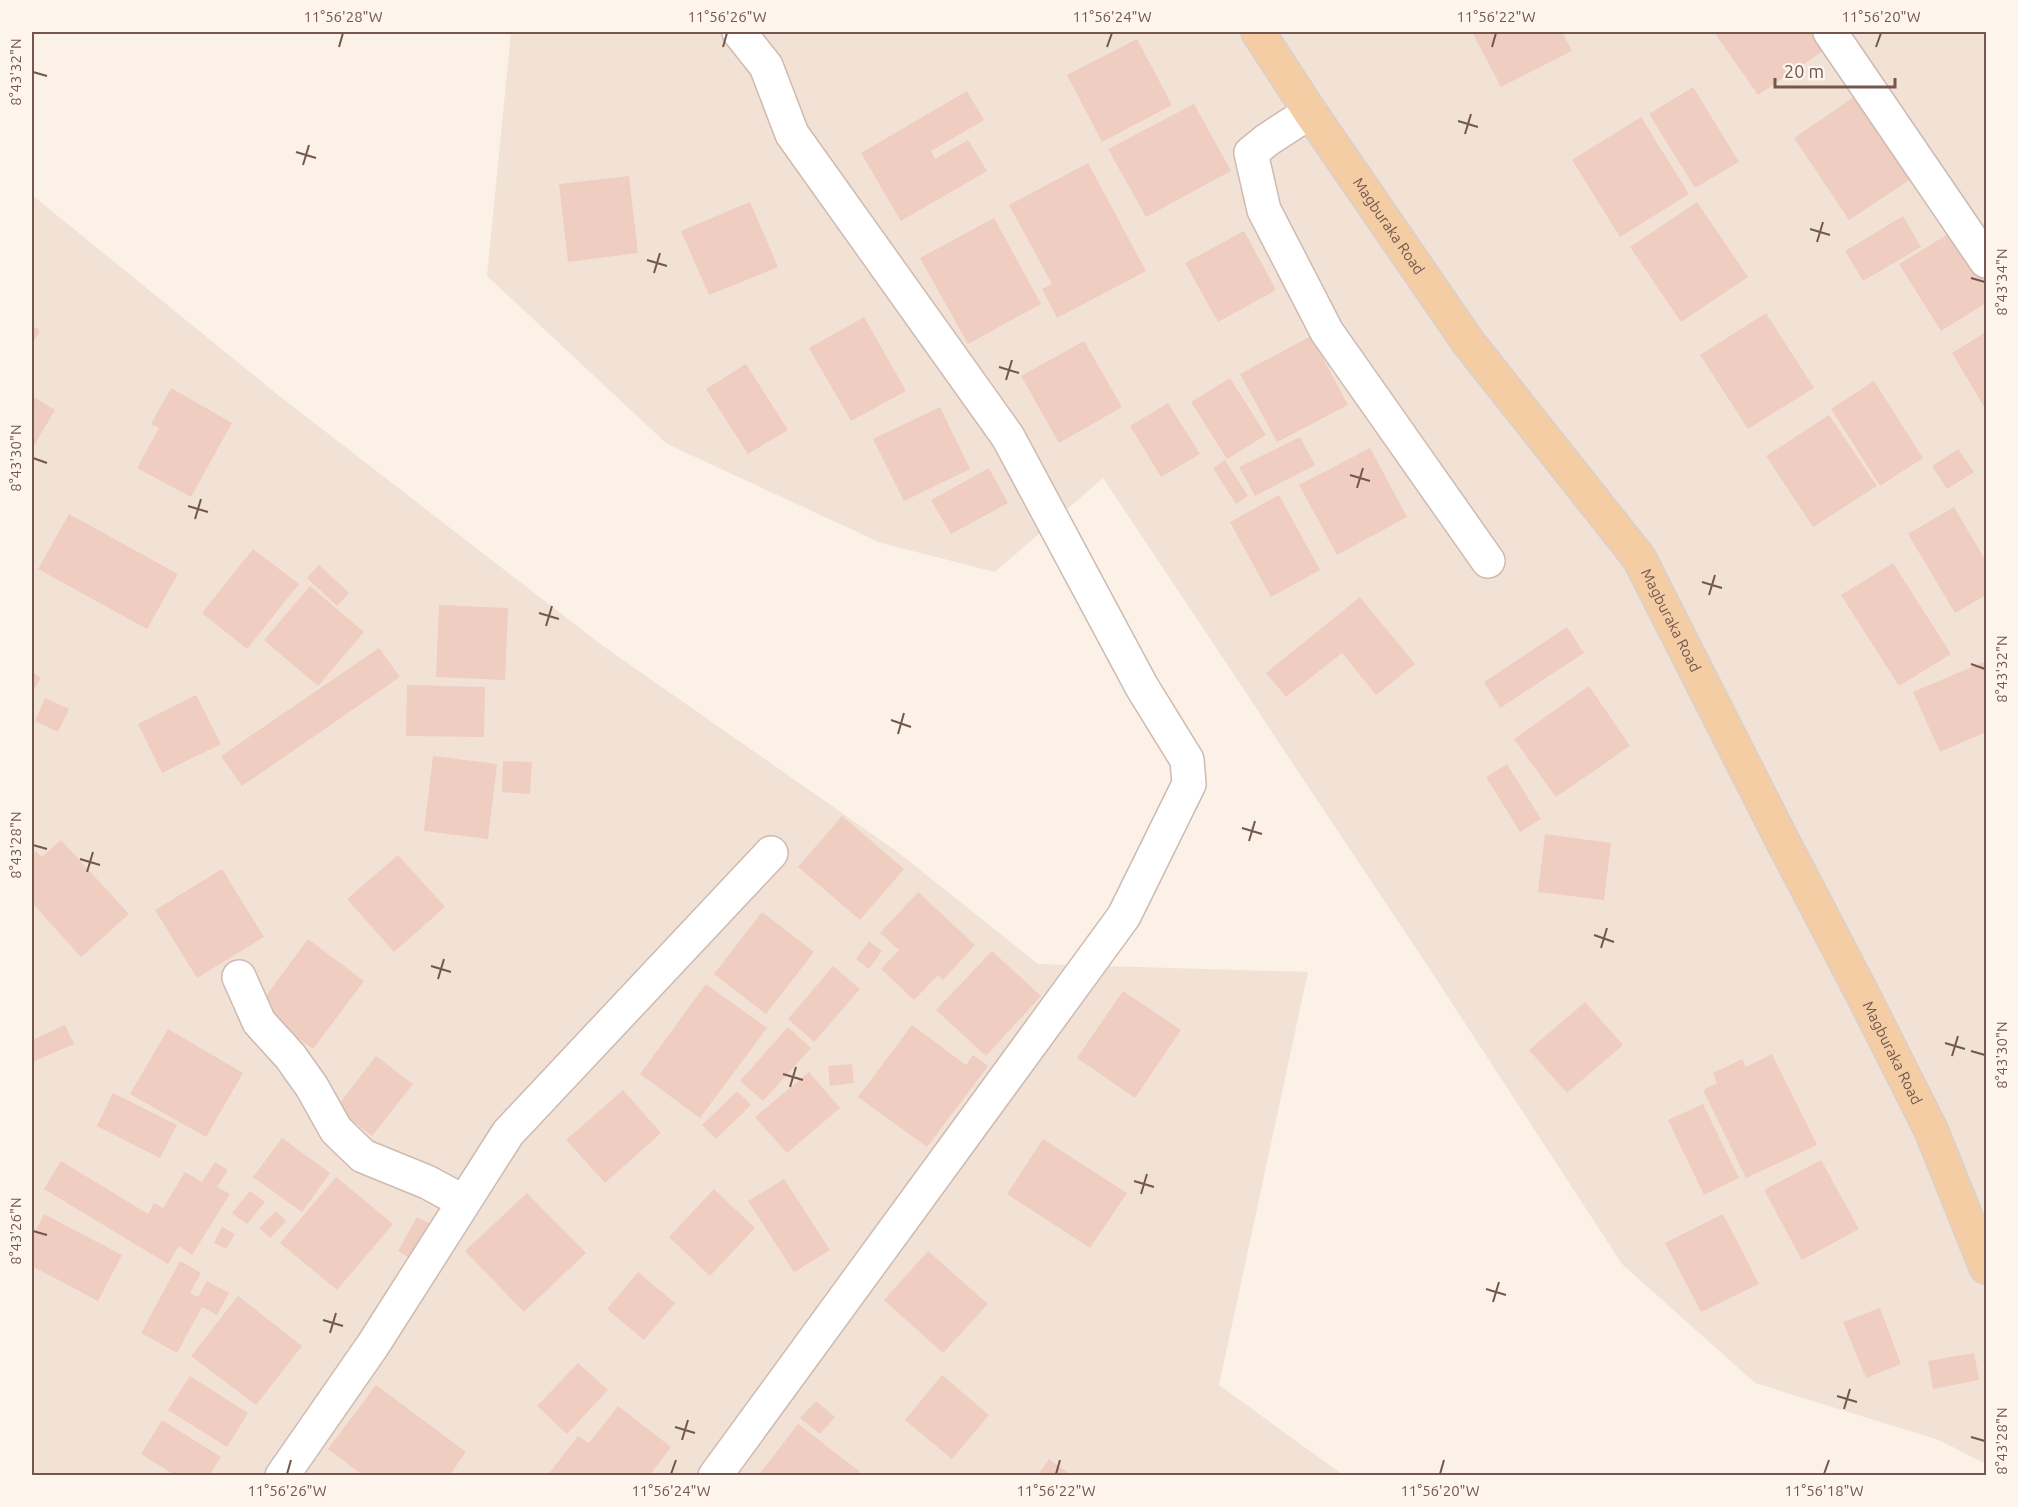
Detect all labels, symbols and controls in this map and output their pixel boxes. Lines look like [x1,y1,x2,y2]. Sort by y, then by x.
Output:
text: 11°56'28"W [303,8,383,25]
text: 11°56'26"W [687,8,767,25]
text: 11°56'24"W [1072,8,1152,25]
text: 11°56'22"W [1456,8,1536,25]
text: 11°56'20"W [1841,8,1921,25]
text: 8°43'32"N [7,38,24,106]
scale bar [1775,51,1895,89]
text: 20 m [1784,61,1824,81]
street label: Magburaka Road [1350,174,1428,278]
text: 8°43'34"N [1993,248,2010,316]
text: 8°43'30"N [7,424,24,492]
street label: Magburaka Road [1638,566,1704,675]
text: 8°43'32"N [1993,635,2010,703]
text: 8°43'28"N [7,811,24,879]
street label: Magburaka Road [1860,998,1926,1107]
text: 8°43'30"N [1993,1021,2010,1089]
text: 8°43'26"N [7,1197,24,1265]
text: 8°43'28"N [1993,1407,2010,1475]
text: 11°56'26"W [247,1482,327,1499]
text: 11°56'24"W [631,1482,711,1499]
text: 11°56'22"W [1016,1482,1096,1499]
text: 11°56'20"W [1400,1482,1480,1499]
text: 11°56'18"W [1784,1482,1864,1499]

